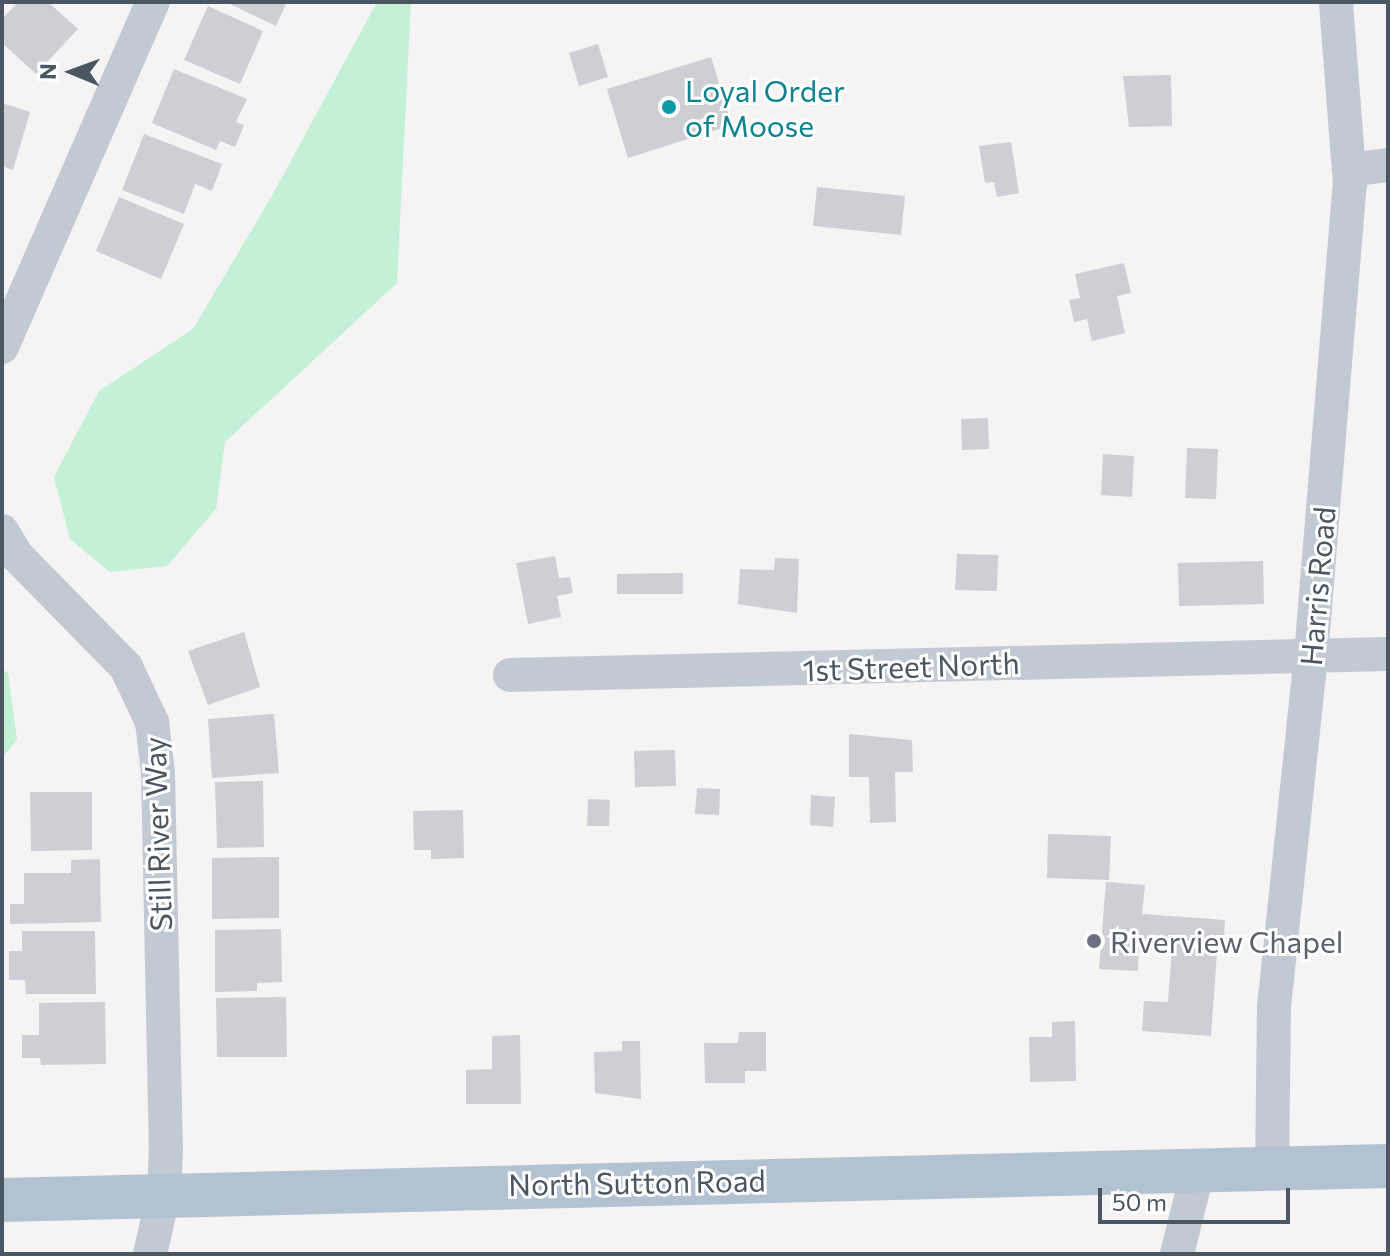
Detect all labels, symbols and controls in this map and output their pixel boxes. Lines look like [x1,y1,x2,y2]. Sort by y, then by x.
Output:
north arrow [32,32,112,112]
text: N [34,63,61,80]
place label: Loyal Order of Moose [685,72,845,142]
marker: Loyal Order of Moose [660,98,678,116]
street label: Harris Road [1292,505,1342,667]
street label: 1st Street North [802,644,1020,688]
street label: Still River Way [136,736,178,932]
place label: Riverview Chapel [1110,923,1343,959]
marker: Riverview Chapel [1085,932,1103,950]
street label: North Sutton Road [508,1162,766,1202]
scale bar [1102,1172,1294,1222]
text: 50 m [1112,1187,1167,1216]

